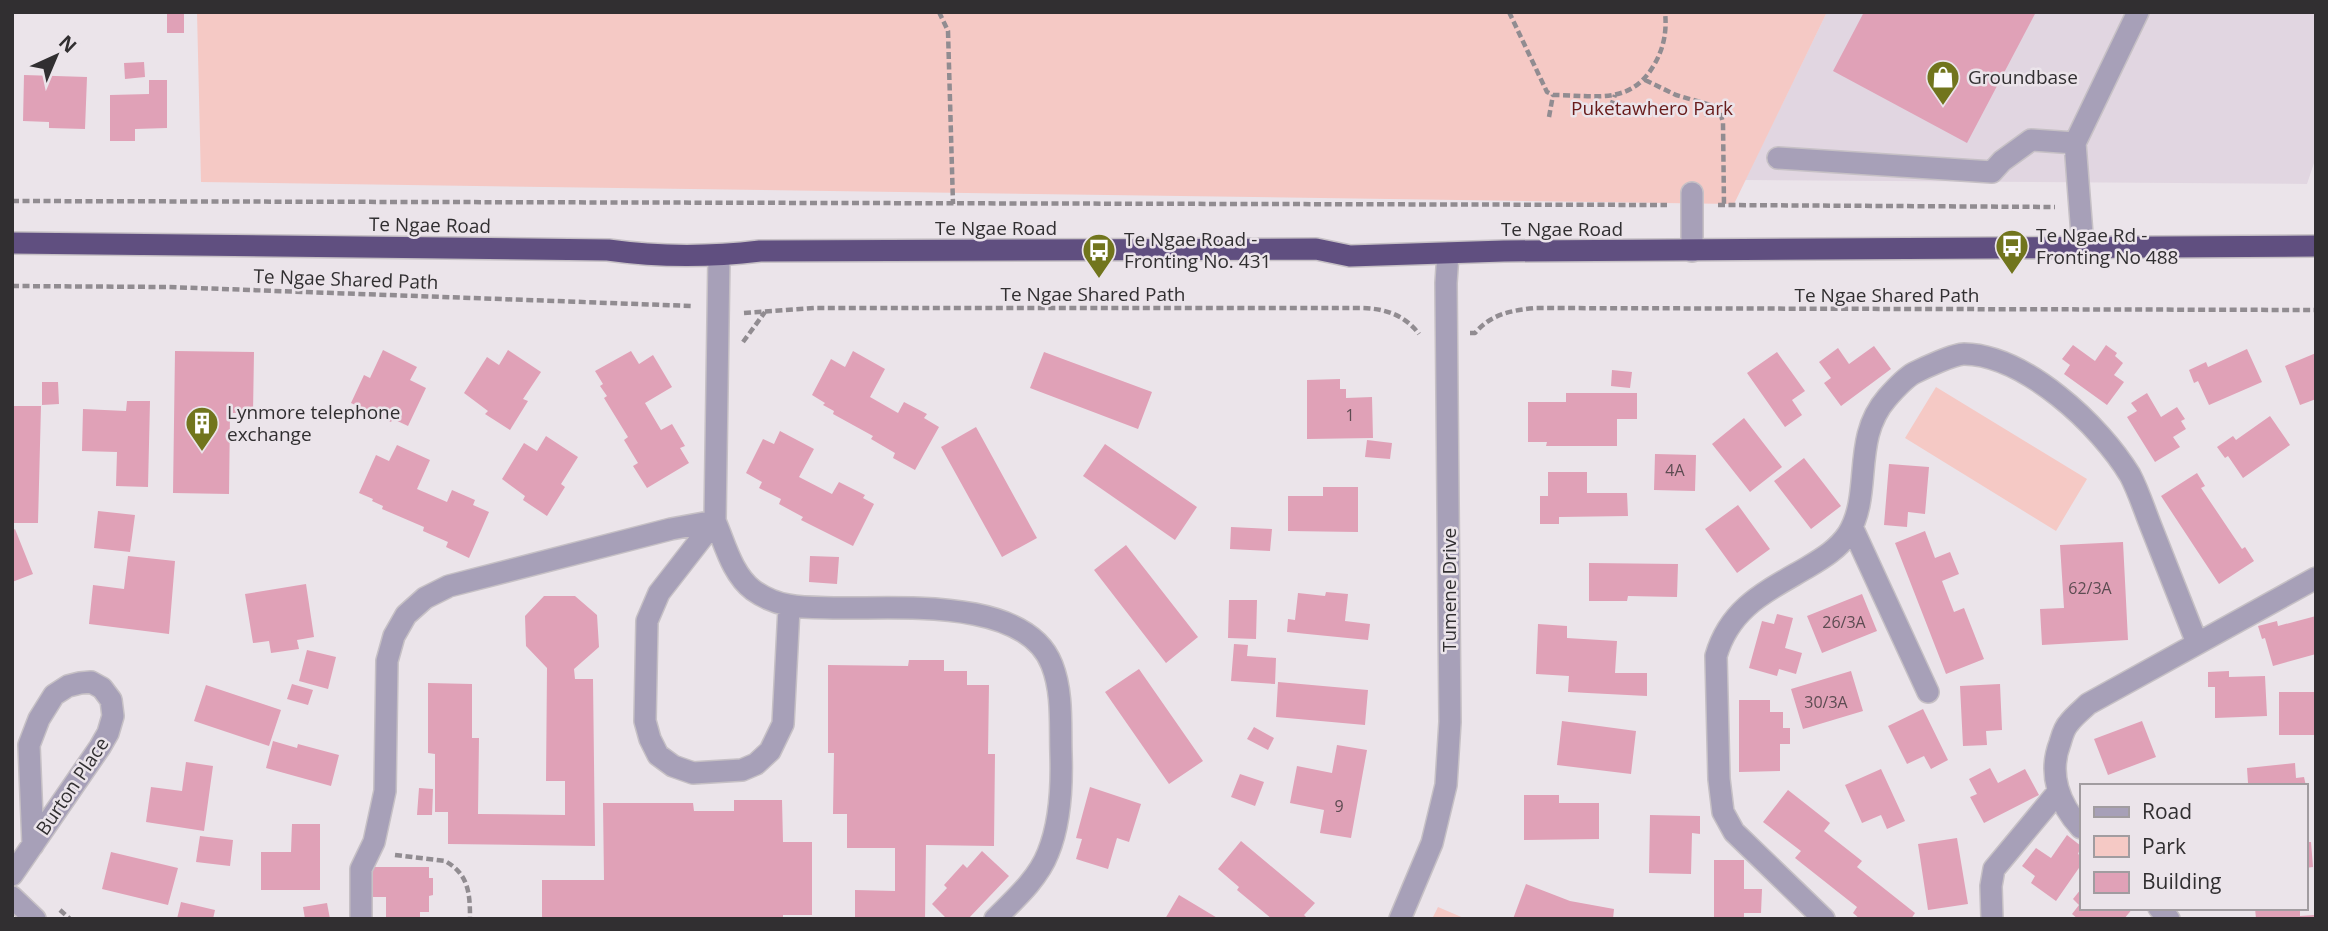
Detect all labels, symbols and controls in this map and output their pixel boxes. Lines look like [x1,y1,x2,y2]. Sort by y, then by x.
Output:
north arrow [21,21,91,91]
text: N [53,29,82,58]
shop icon: Groundbase [1924,58,1962,107]
place label: Groundbase [1968,64,2078,90]
park label: Puketawhero Park [1571,95,1733,121]
street label: Te Ngae Road [369,211,491,239]
street label: Te Ngae Road [935,215,1057,241]
street label: Te Ngae Road [1501,216,1623,242]
place label: Te Ngae Rd - Fronting No 488 [2036,222,2178,270]
place label: Te Ngae Road - Fronting No. 431 [1124,226,1271,274]
bus stop icon: Te Ngae Rd - Fronting No 488 [1993,227,2031,276]
bus stop icon: Te Ngae Road - Fronting No. 431 [1080,231,1118,280]
street label: Te Ngae Shared Path [253,263,439,295]
street label: Te Ngae Shared Path [1001,281,1185,307]
street label: Te Ngae Shared Path [1795,282,1979,308]
place label: Lynmore telephone exchange [227,399,400,447]
building icon: Lynmore telephone exchange [183,404,221,453]
house number: 1 [1345,404,1355,426]
house number: 4A [1665,459,1686,481]
street label: Tumene Drive [1436,528,1462,652]
house number: 62/3A [2068,577,2113,599]
house number: 26/3A [1822,611,1867,633]
house number: 30/3A [1804,691,1849,713]
street label: Burton Place [30,732,114,840]
legend [2080,784,2307,910]
house number: 9 [1334,795,1344,817]
text: Road [2142,797,2192,825]
text: Park [2142,832,2186,860]
text: Building [2142,867,2221,895]

